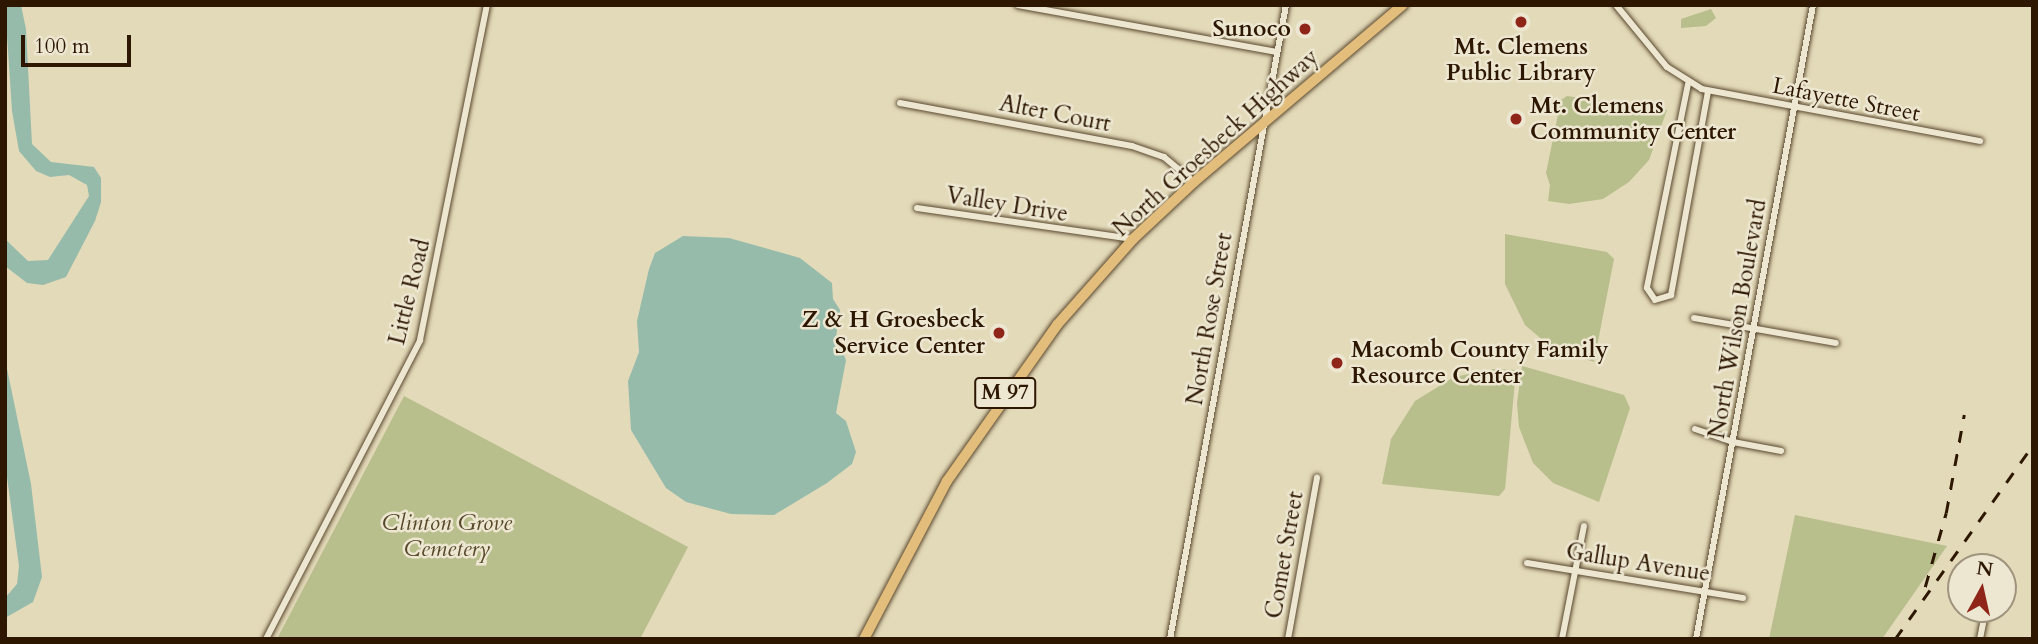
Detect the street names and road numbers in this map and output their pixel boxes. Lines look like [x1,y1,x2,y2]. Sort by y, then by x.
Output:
street label: North Groesbeck Highway [1107,43,1325,243]
street label: Lafayette Street [1770,72,1922,128]
street label: Alter Court [997,90,1113,138]
street label: Valley Drive [944,182,1070,228]
street label: North Wilson Boulevard [1703,197,1773,441]
street label: North Rose Street [1181,231,1239,407]
street label: Little Road [384,236,436,348]
road number: M 97 [974,376,1036,410]
street label: Comet Street [1260,489,1310,621]
street label: Gallup Avenue [1564,538,1712,588]

